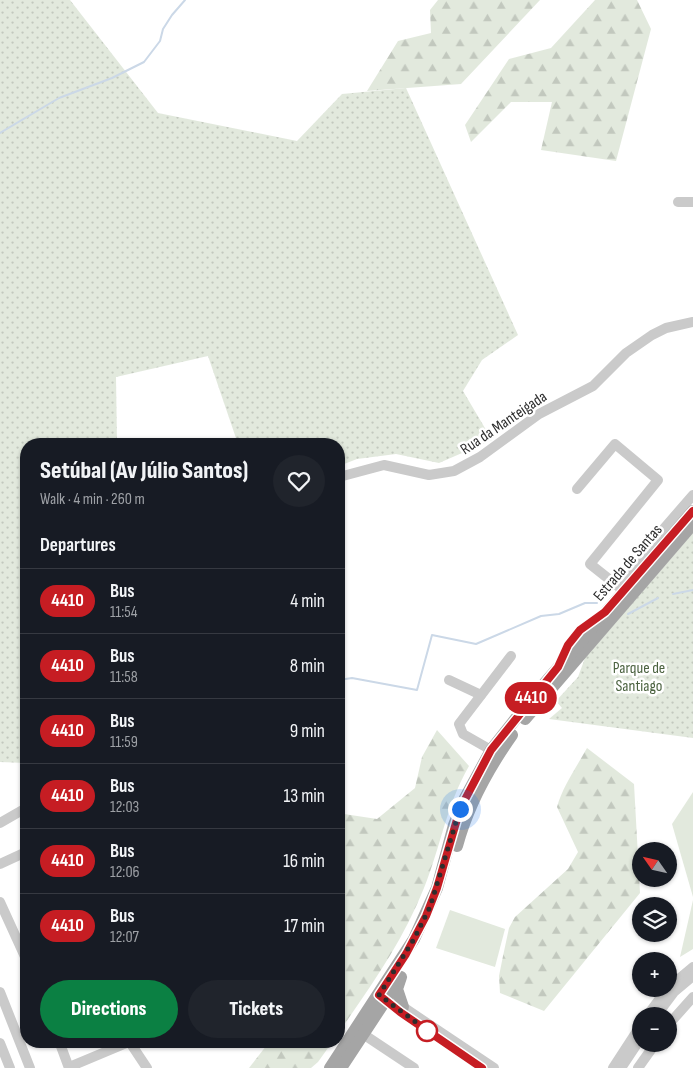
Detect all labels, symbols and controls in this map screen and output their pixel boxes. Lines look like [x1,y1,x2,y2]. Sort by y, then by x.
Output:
street label: Rua da Manteigada [457,387,551,459]
button: heart [273,455,325,507]
text: Setúbal (Av Júlio Santos) [40,456,248,485]
text: Walk · 4 min · 260 m [40,490,145,509]
street label: Estrada de Santas [590,521,667,605]
text: Departures [40,534,116,557]
text: Bus [110,580,135,603]
text: 4410 [51,590,84,611]
text: 4 min [290,590,325,613]
text: 11:54 [110,603,137,622]
text: Bus [110,645,135,668]
text: 4410 [51,655,84,676]
text: 8 min [290,655,325,678]
park label: Parque de Santiago [613,659,665,696]
text: 11:58 [110,668,138,687]
line badge: 4410 [496,682,566,714]
text: 4410 [515,687,547,708]
text: Bus [110,710,135,733]
text: 4410 [51,720,84,741]
text: 9 min [290,720,325,743]
text: 11:59 [110,733,138,752]
text: Bus [110,775,135,798]
text: 4410 [51,785,84,806]
text: 13 min [284,785,325,808]
your location [448,797,473,822]
text: 12:03 [110,798,139,817]
text: Bus [110,840,135,863]
north arrow [632,842,678,888]
map controls [632,842,677,1052]
text: 4410 [51,850,84,871]
text: 16 min [283,850,325,873]
text: 12:06 [110,863,140,882]
button: layers [632,897,677,942]
text: Bus [110,905,135,928]
text: 4410 [51,915,84,936]
text: 17 min [284,915,325,938]
text: 12:07 [110,928,139,947]
button: + [632,952,677,997]
button: Directions [40,980,178,1038]
button: Tickets [188,980,325,1038]
button: − [632,1007,677,1052]
unlabelled marker [416,1020,438,1042]

